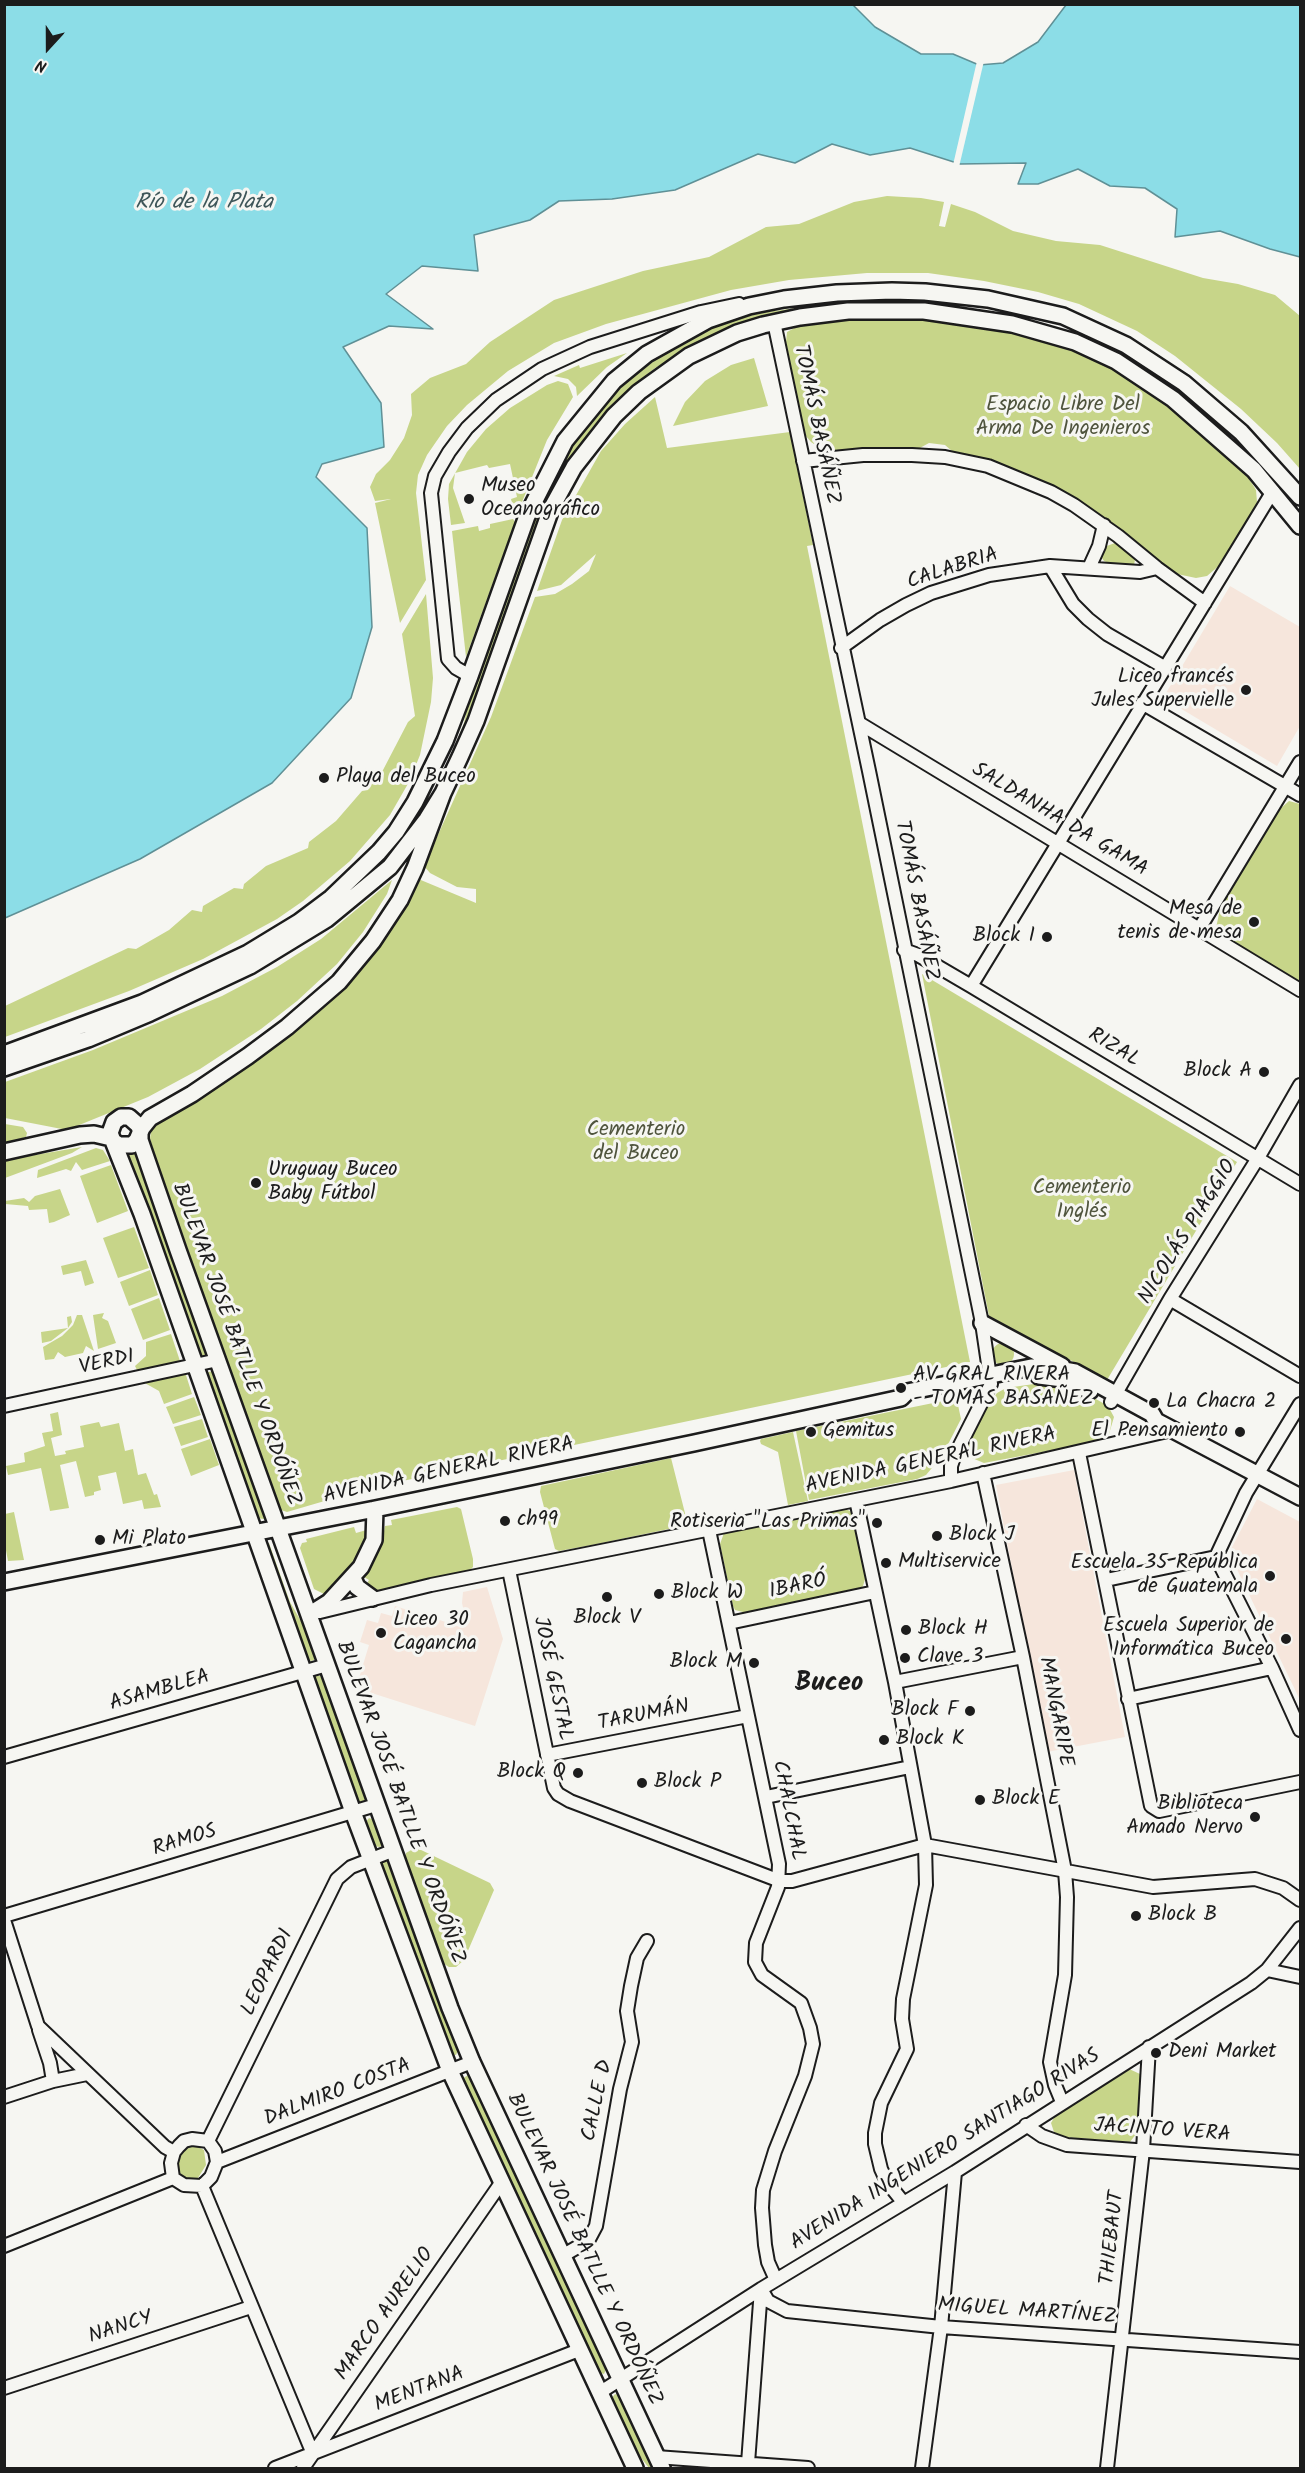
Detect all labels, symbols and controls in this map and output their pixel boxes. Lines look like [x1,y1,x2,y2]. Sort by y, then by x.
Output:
north arrow [18,18,78,78]
text: N [32,52,51,79]
water label: Río de la Plata [135,191,273,217]
street label: TOMÁS BASÁÑEZ [786,343,844,507]
park label: Espacio Libre Del Arma De Ingenieros [976,393,1150,443]
place label: Museo Oceanográfico [481,474,600,524]
marker: Museo Oceanográfico [462,492,476,506]
street label: CALABRIA [904,543,1002,597]
place label: Liceo francés Jules Supervielle [1091,665,1234,715]
marker: Liceo francés Jules Supervielle [1239,683,1253,697]
street label: SALDANHA DA GAMA [966,758,1152,884]
place label: Playa del Buceo [336,765,476,791]
marker: Playa del Buceo [317,771,331,785]
street label: TOMÁS BASÁÑEZ [887,819,943,983]
place label: Mesa de tenis de mesa [1118,897,1242,947]
marker: Mesa de tenis de mesa [1247,915,1261,929]
place label: Block I [973,924,1035,950]
marker: Block I [1040,930,1054,944]
street label: RIZAL [1082,1024,1144,1074]
place label: Block A [1184,1059,1252,1085]
marker: Block A [1257,1065,1271,1079]
park label: Cementerio del Buceo [587,1118,685,1168]
street label: NICOLÁS PIAGGIO [1134,1156,1244,1310]
place label: Uruguay Buceo Baby Fútbol [268,1158,398,1208]
marker: Uruguay Buceo Baby Fútbol [249,1176,263,1190]
park label: Cementerio Inglés [1033,1176,1131,1226]
street label: BULEVAR JOSÉ BATLLE Y ORDÓÑEZ [165,1180,305,1510]
street label: VERDI [77,1346,137,1382]
place label: AV GRAL RIVERA - TOMAS BASAÑEZ [913,1363,1094,1413]
marker: AV GRAL RIVERA - TOMAS BASAÑEZ [894,1381,908,1395]
place label: La Chacra 2 [1166,1390,1276,1416]
marker: La Chacra 2 [1147,1396,1161,1410]
place label: Gemitus [823,1419,894,1445]
place label: El Pensamiento [1091,1419,1228,1445]
street label: AVENIDA GENERAL RIVERA [803,1423,1059,1501]
marker: Gemitus [804,1425,818,1439]
marker: El Pensamiento [1233,1425,1247,1439]
street label: AVENIDA GENERAL RIVERA [321,1433,577,1511]
place label: ch99 [517,1508,558,1534]
place label: Rotiseria "Las Primas" [670,1510,865,1536]
marker: ch99 [498,1514,512,1528]
marker: Rotiseria "Las Primas" [870,1516,884,1530]
place label: Block J [949,1523,1014,1549]
place label: Mi Plato [112,1527,186,1553]
marker: Block J [930,1529,944,1543]
marker: Mi Plato [93,1533,107,1547]
place label: Multiservice [898,1550,1001,1576]
place label: Escuela 35 República de Guatemala [1071,1551,1258,1601]
marker: Multiservice [879,1556,893,1570]
marker: Escuela 35 República de Guatemala [1263,1569,1277,1583]
street label: IBARÓ [767,1570,829,1606]
place label: Block W [671,1581,743,1607]
marker: Block W [652,1587,666,1601]
marker: Block V [600,1590,614,1604]
place label: Block V [574,1606,640,1632]
place label: Liceo 30 Cagancha [393,1608,477,1658]
place label: Escuela Superior de Informática Buceo [1103,1614,1274,1664]
street label: JOSÉ GESTAL [526,1615,576,1743]
place label: Block H [918,1617,988,1643]
marker: Block H [899,1623,913,1637]
marker: Liceo 30 Cagancha [374,1626,388,1640]
marker: Escuela Superior de Informática Buceo [1279,1632,1293,1646]
street label: BULEVAR JOSÉ BATLLE Y ORDÓÑEZ [329,1638,469,1968]
place label: Clave 3 [917,1645,983,1671]
place label: Block M [670,1650,742,1676]
marker: Clave 3 [898,1651,912,1665]
street label: MANGARIPE [1031,1655,1077,1769]
marker: Block M [747,1656,761,1670]
street label: ASAMBLEA [107,1666,213,1718]
district label: Buceo [795,1669,863,1701]
street label: TARUMÁN [596,1696,692,1738]
place label: Block F [891,1698,958,1724]
marker: Block F [963,1704,977,1718]
place label: Block K [896,1727,964,1753]
marker: Block K [877,1733,891,1747]
street label: CHALCHAL [765,1759,809,1863]
place label: Block Q [497,1760,566,1786]
marker: Block Q [571,1766,585,1780]
place label: Block P [654,1770,721,1796]
marker: Block P [635,1776,649,1790]
place label: Block E [992,1787,1060,1813]
place label: Biblioteca Amado Nervo [1126,1792,1243,1842]
marker: Block E [973,1793,987,1807]
marker: Biblioteca Amado Nervo [1248,1810,1262,1824]
street label: RAMOS [150,1820,220,1864]
place label: Block B [1148,1903,1217,1929]
marker: Block B [1129,1909,1143,1923]
street label: LEOPARDI [237,1926,301,2020]
place label: Deni Market [1168,2040,1276,2066]
street label: AVENIDA INGENIERO SANTIAGO RIVAS [786,2045,1106,2257]
marker: Deni Market [1149,2046,1163,2060]
street label: DALMIRO COSTA [261,2054,415,2134]
street label: CALLE D [578,2058,620,2144]
street label: BULEVAR JOSÉ BATLLE Y ORDÓÑEZ [499,2090,667,2410]
street label: JACINTO VERA [1093,2115,1231,2149]
street label: THIEBAUT [1097,2190,1131,2286]
street label: MARCO AURELIO [331,2244,441,2386]
street label: MIGUEL MARTÍNEZ [937,2294,1117,2332]
street label: NANCY [86,2307,156,2351]
street label: MENTANA [372,2362,468,2420]

